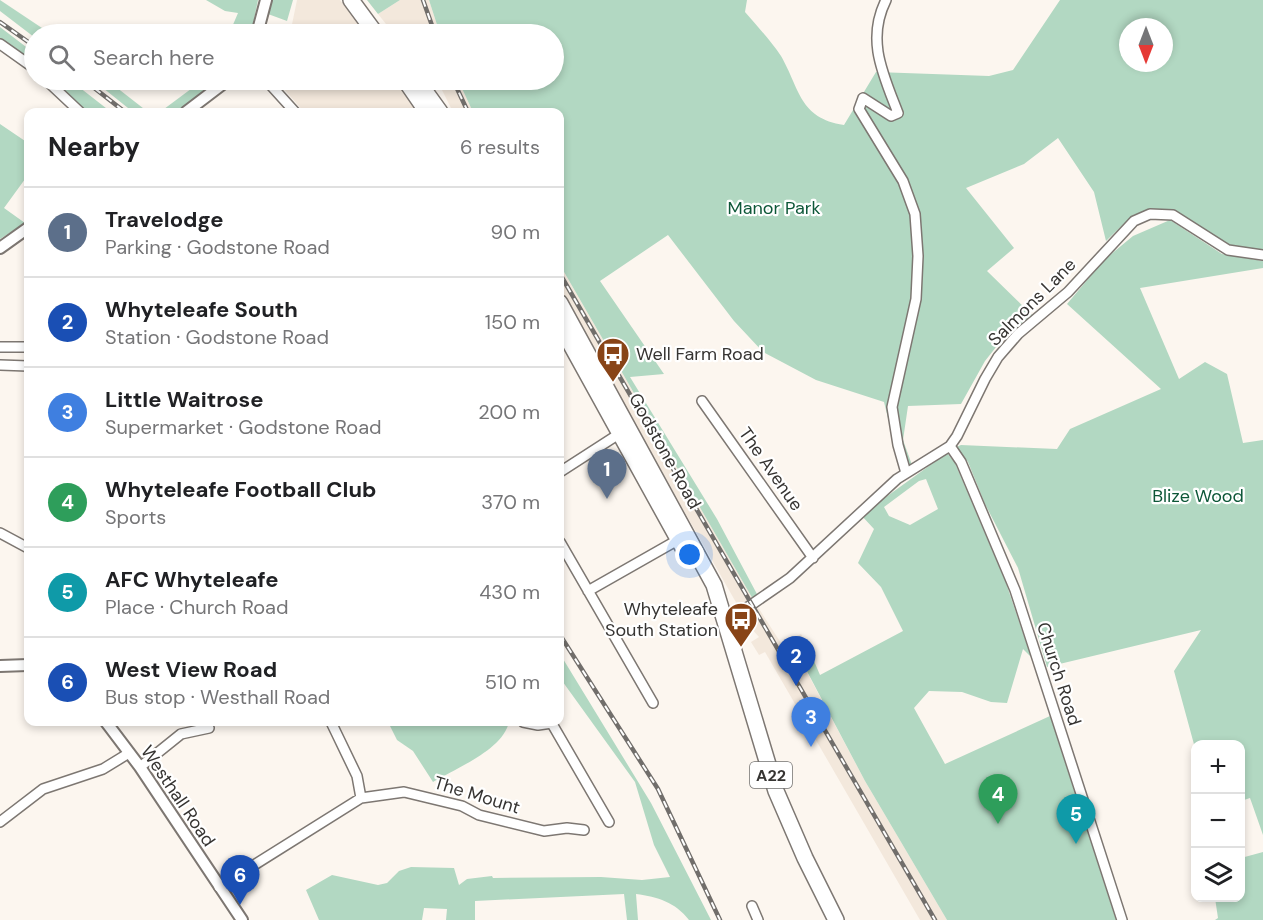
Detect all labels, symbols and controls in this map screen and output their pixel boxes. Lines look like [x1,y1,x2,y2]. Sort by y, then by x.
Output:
north arrow [1119,18,1173,72]
search box [24,24,564,90]
icon: search [45,41,78,74]
text: Search here [93,43,214,72]
text: Nearby [48,130,140,164]
text: 6 results [460,134,540,160]
park label: Manor Park [728,196,820,220]
text: Travelodge [105,205,223,234]
text: 1 [64,219,71,245]
text: 90 m [491,219,540,245]
text: Parking · Godstone Road [105,234,330,260]
street label: Salmons Lane [983,253,1081,351]
text: Whyteleafe South [105,295,298,324]
text: 2 [62,309,73,335]
text: 150 m [485,309,540,335]
text: Station · Godstone Road [105,324,329,350]
bus stop icon: Well Farm Road [595,336,631,383]
place label: Well Farm Road [636,342,764,366]
text: Little Waitrose [105,385,263,414]
street label: Godstone Road [623,389,707,513]
text: 3 [61,399,74,425]
text: 200 m [478,399,540,425]
text: Supermarket · Godstone Road [105,414,382,440]
street label: The Avenue [733,423,809,515]
pin: 1 [588,450,626,499]
text: Whyteleafe Football Club [105,475,376,504]
park label: Blize Wood [1152,484,1244,508]
text: 4 [61,489,74,515]
text: 370 m [481,489,540,515]
text: Sports [105,504,166,530]
your location [675,540,704,569]
text: AFC Whyteleafe [105,565,279,594]
text: 5 [61,579,74,605]
text: 430 m [479,579,540,605]
text: Place · Church Road [105,594,288,620]
place label: Whyteleafe South Station [605,597,718,642]
bus stop icon: Whyteleafe South Station [723,601,759,648]
street label: Church Road [1031,619,1087,729]
pin: 2 [776,636,816,686]
text: West View Road [105,655,277,684]
text: 6 [61,669,74,695]
text: 510 m [485,669,540,695]
text: Bus stop · Westhall Road [105,684,330,710]
pin: 3 [792,698,830,747]
map controls [1191,740,1245,902]
button: + [1191,740,1245,794]
street label: Westhall Road [135,741,221,851]
road number: A22 [750,762,792,788]
street label: The Mount [431,771,523,819]
pin: 4 [978,774,1018,824]
pin: 5 [1056,794,1096,844]
button: − [1191,794,1245,848]
button: layers [1191,848,1245,902]
pin: 6 [220,856,260,905]

